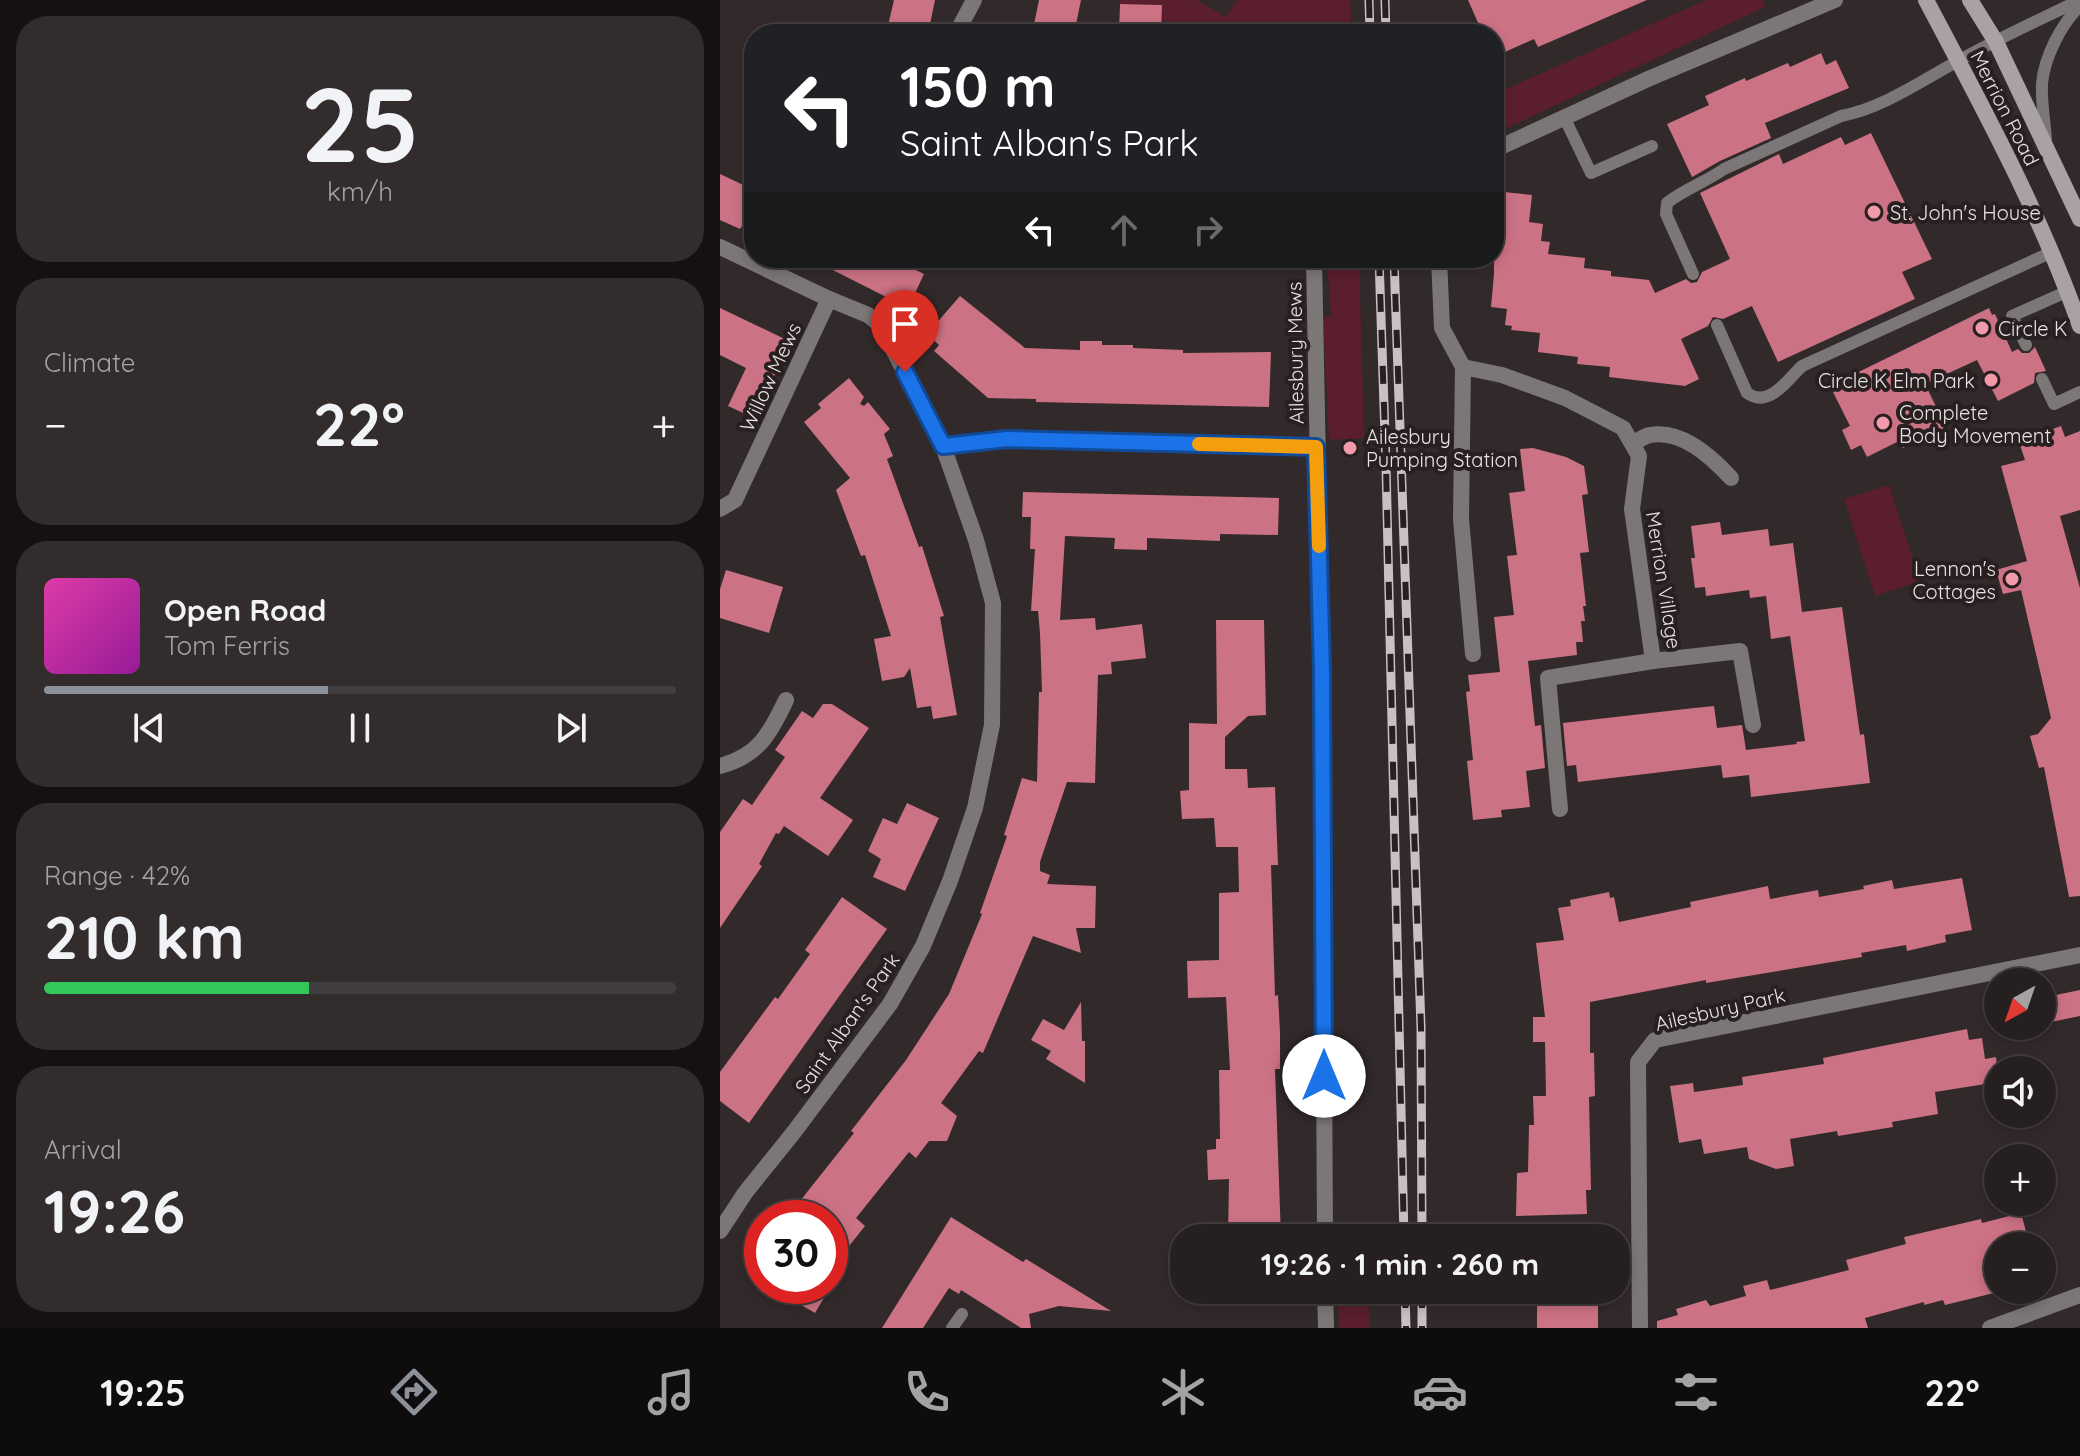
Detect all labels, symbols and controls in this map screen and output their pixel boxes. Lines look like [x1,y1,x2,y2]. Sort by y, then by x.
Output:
street label: Merrion Road [1965,46,2045,170]
text: 150 m [900,51,1056,121]
icon: left [768,56,872,160]
text: 25 [300,58,420,188]
text: Saint Alban's Park [900,120,1198,165]
text: km/h [327,175,393,208]
place label: St. John's House [1890,200,2041,225]
marker: St. John's House [1865,203,1883,221]
icon: left [1018,208,1062,252]
icon: ahead [1102,208,1146,252]
icon: right [1186,208,1230,252]
street label: Ailesbury Mews [1281,282,1309,424]
pin [871,290,939,372]
icon: arrive [883,302,927,346]
place label: Circle K [1998,316,2068,341]
street label: Willow Mews [734,319,806,435]
marker: Circle K [1973,319,1991,337]
text: Climate [44,346,135,379]
place label: Circle K Elm Park [1818,368,1975,393]
marker: Circle K Elm Park [1982,371,2000,389]
text: 22° [313,386,405,461]
text: − [44,397,67,452]
text: + [651,397,676,452]
place label: Complete Body Movement [1899,400,2051,448]
marker: Complete Body Movement [1874,414,1892,432]
place label: Ailesbury Pumping Station [1366,424,1518,472]
marker: Ailesbury Pumping Station [1341,439,1359,457]
street label: Merrion Village [1641,509,1687,651]
place label: Lennon's Cottages [1912,556,1996,604]
marker: Lennon's Cottages [2003,570,2021,588]
text: Open Road [164,591,326,629]
text: Tom Ferris [164,629,290,662]
icon: previous [127,706,171,750]
icon: pause [338,706,382,750]
icon: next [549,706,593,750]
text: Range · 42% [44,859,190,892]
text: 210 km [44,899,245,974]
street label: Saint Alban's Park [789,948,905,1098]
north arrow [1984,968,2056,1040]
map controls [1984,968,2056,1304]
street label: Ailesbury Park [1653,982,1787,1036]
position arrow [1282,1034,1366,1118]
button: sound [1984,1056,2056,1128]
text: Arrival [44,1133,122,1166]
button: + [1984,1144,2056,1216]
text: 19:26 [44,1173,185,1248]
speed limit sign: 30 [744,1200,848,1304]
button: − [1984,1232,2056,1304]
text: 19:26 · 1 min · 260 m [1261,1245,1539,1283]
icon: directions [386,1364,442,1420]
icon: music [643,1364,699,1420]
icon: phone [899,1364,955,1420]
icon: climate [1155,1364,1211,1420]
icon: car [1412,1364,1468,1420]
icon: filters [1668,1364,1724,1420]
text: 19:25 [100,1370,186,1415]
text: 22° [1925,1370,1980,1415]

